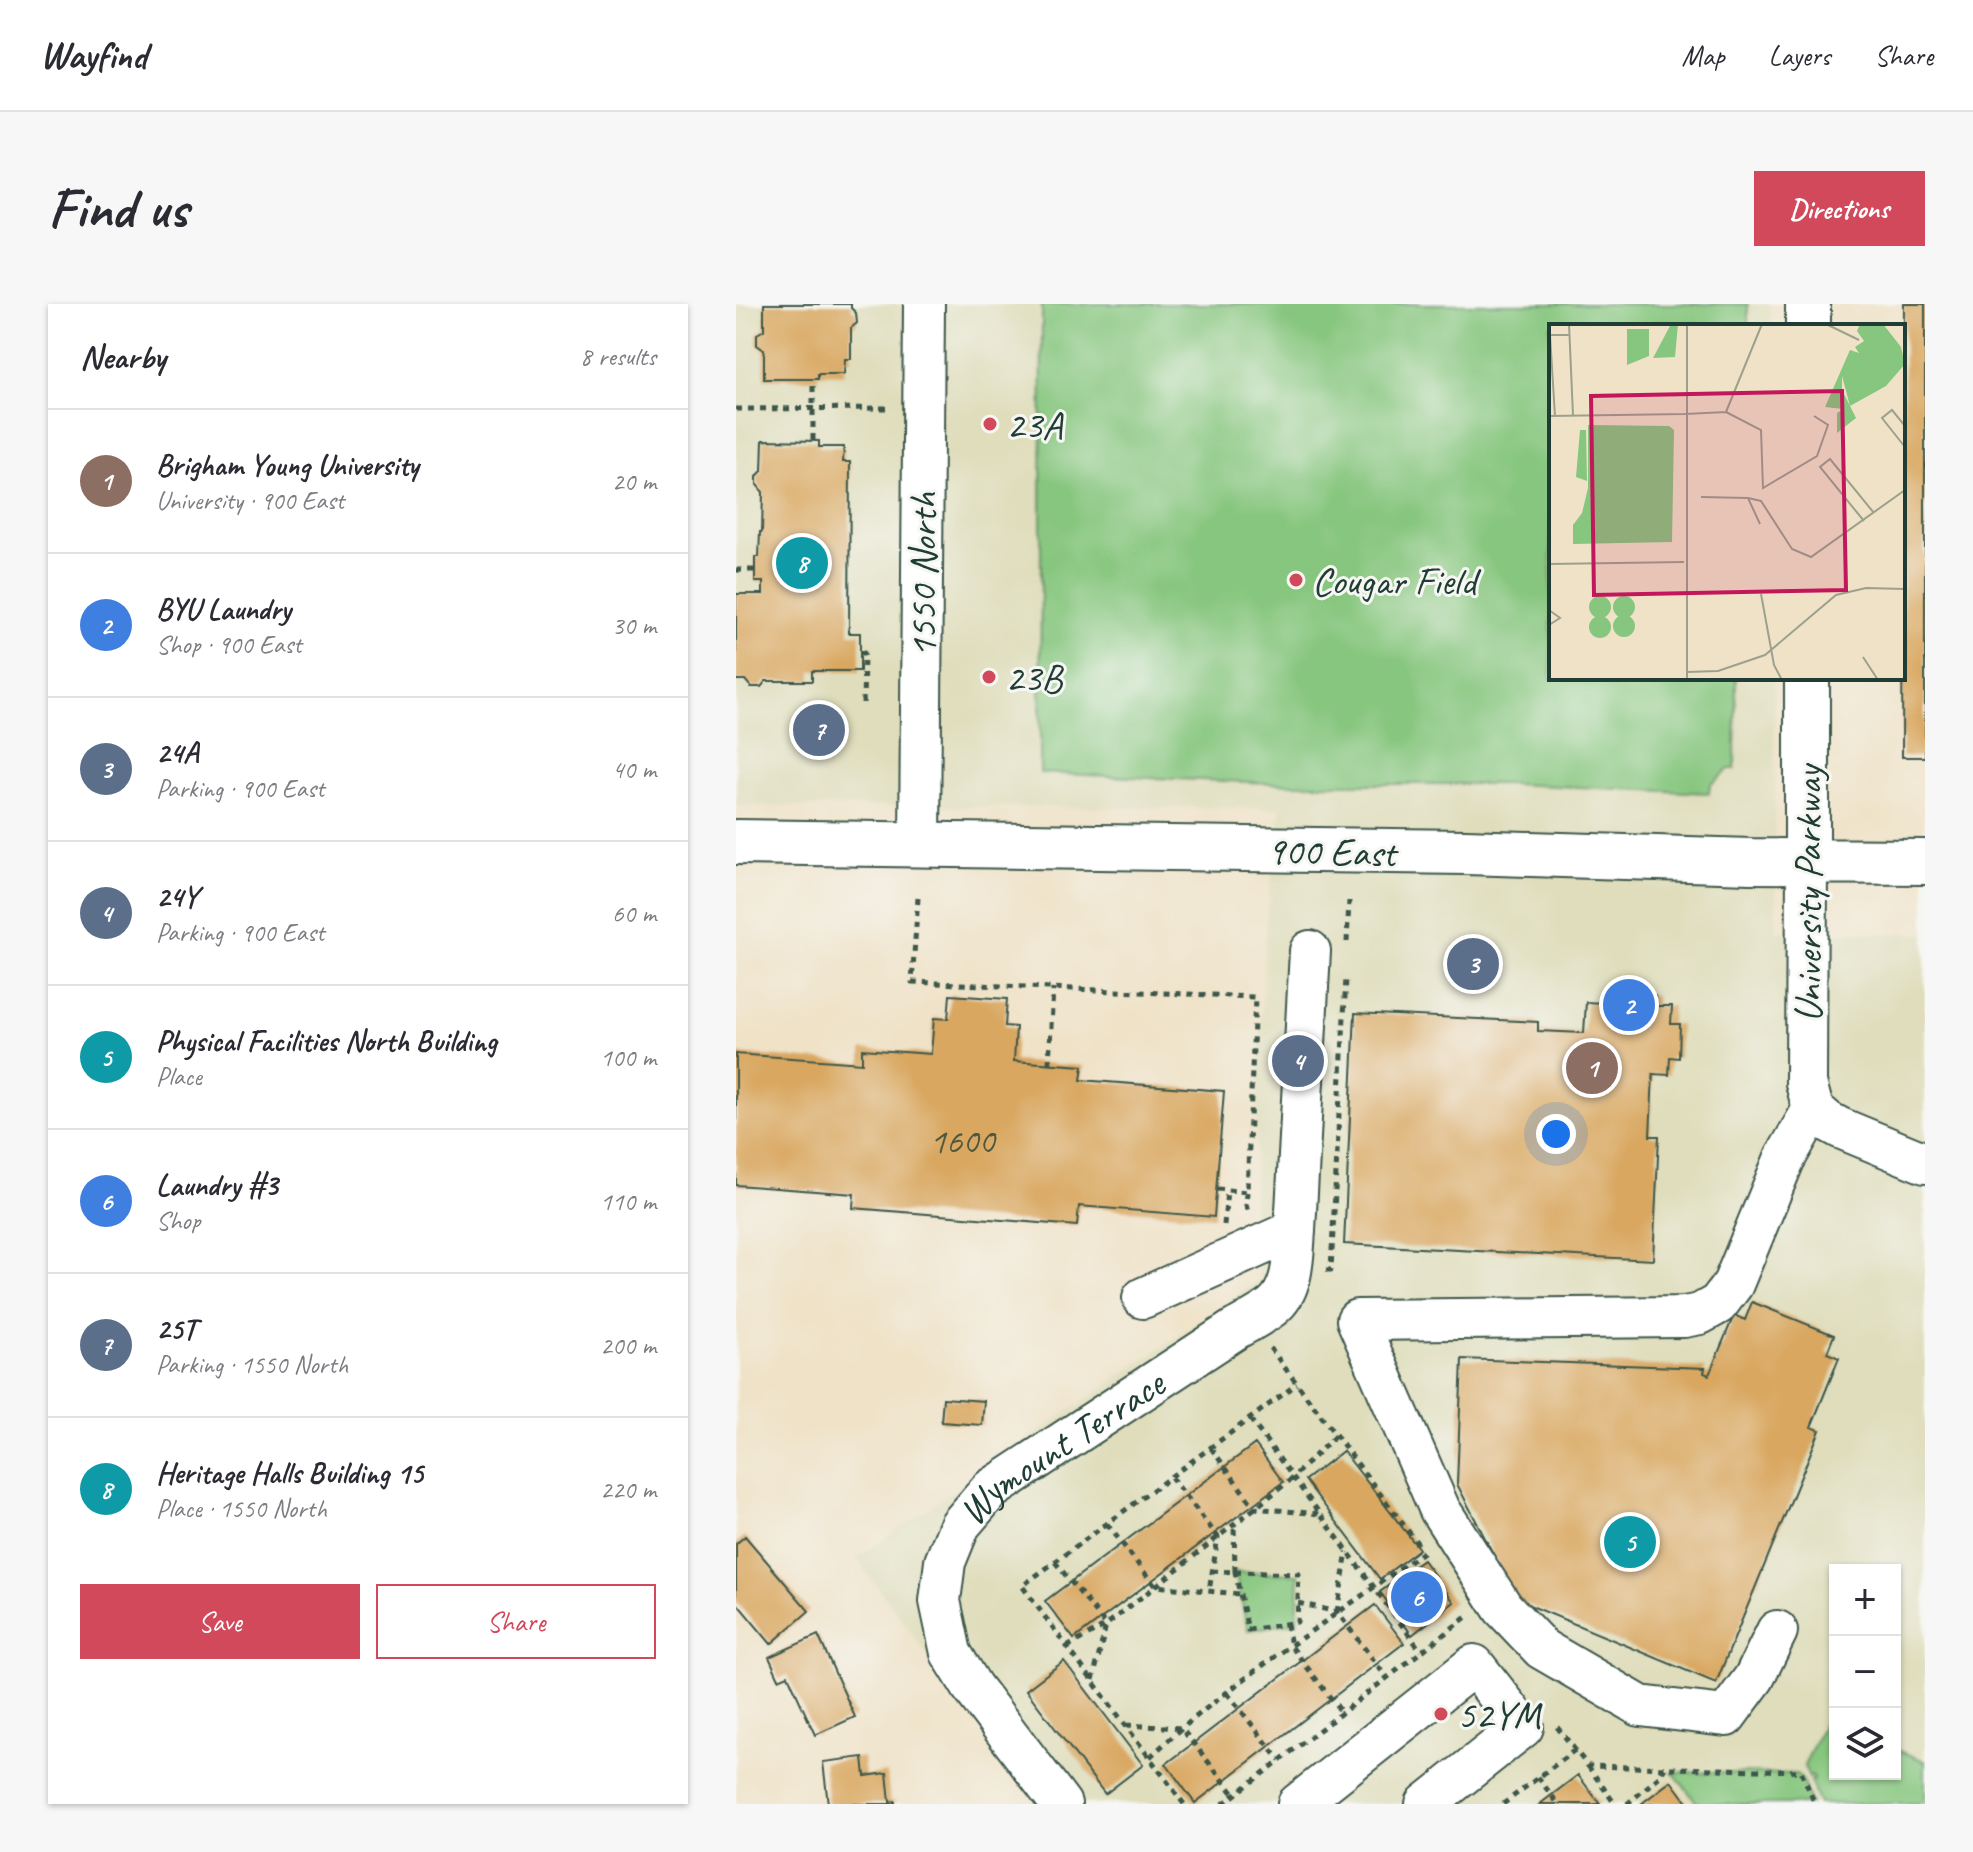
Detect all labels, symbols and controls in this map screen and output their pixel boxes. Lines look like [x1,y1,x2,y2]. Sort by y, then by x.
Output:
text: Wayfind [40,32,147,79]
text: Map [1682,38,1725,73]
text: Layers [1769,38,1830,73]
text: Share [1874,38,1933,73]
button: Directions [1754,171,1925,246]
text: Find us [48,173,188,244]
inset map [1549,324,1905,680]
text: Nearby [80,335,166,378]
text: 8 results [580,340,656,373]
place label: 23A [1006,400,1064,450]
marker: 23A [981,415,999,433]
text: Brigham Young University [156,446,419,484]
text: 1 [100,465,112,498]
text: 20 m [612,465,656,498]
text: University · 900 East [156,484,344,517]
street label: 1550 North [898,491,948,658]
pin: 8 [776,533,828,593]
place label: Cougar Field [1312,556,1482,606]
marker: Cougar Field [1287,571,1305,589]
text: BYU Laundry [156,590,291,628]
text: 2 [100,609,112,642]
text: 30 m [612,609,656,642]
text: Shop · 900 East [156,628,302,661]
place label: 23B [1005,653,1064,703]
marker: 23B [980,668,998,686]
pin: 7 [793,700,845,760]
text: 24A [156,734,198,772]
text: 3 [100,753,112,786]
text: 40 m [612,753,656,786]
street label: University Parkway [1783,762,1833,1022]
text: Parking · 900 East [156,772,324,805]
street label: 900 East [1266,826,1400,878]
text: 24Y [156,878,198,916]
text: 4 [100,897,112,930]
text: 60 m [612,897,656,930]
text: Parking · 900 East [156,916,324,949]
pin: 3 [1447,934,1499,994]
pin: 2 [1603,975,1655,1035]
text: Physical Facilities North Building [156,1022,497,1060]
pin: 4 [1272,1031,1324,1091]
pin: 1 [1566,1038,1618,1098]
text: 5 [100,1041,112,1074]
text: 100 m [600,1041,656,1074]
text: Place [156,1060,202,1093]
your location [1536,1114,1576,1154]
house number: 1600 [930,1118,997,1164]
text: Laundry #3 [156,1166,278,1204]
text: 6 [100,1185,112,1218]
text: 110 m [600,1185,656,1218]
text: Shop [156,1204,200,1237]
text: 25T [156,1310,196,1348]
text: 7 [100,1329,112,1362]
text: 200 m [600,1329,656,1362]
text: Parking · 1550 North [156,1348,348,1381]
street label: Wymount Terrace [947,1357,1176,1535]
text: Heritage Halls Building 15 [156,1454,423,1492]
text: 8 [100,1473,112,1506]
text: 220 m [600,1473,656,1506]
text: Place · 1550 North [156,1492,327,1525]
pin: 5 [1604,1512,1656,1572]
map controls [1829,1564,1901,1780]
button: + [1829,1564,1901,1636]
pin: 6 [1391,1567,1443,1627]
button: Save [80,1584,360,1659]
button: Share [376,1584,656,1659]
button: − [1829,1636,1901,1708]
place label: 52YM [1457,1690,1544,1740]
marker: 52YM [1432,1705,1450,1723]
button: layers [1829,1708,1901,1780]

